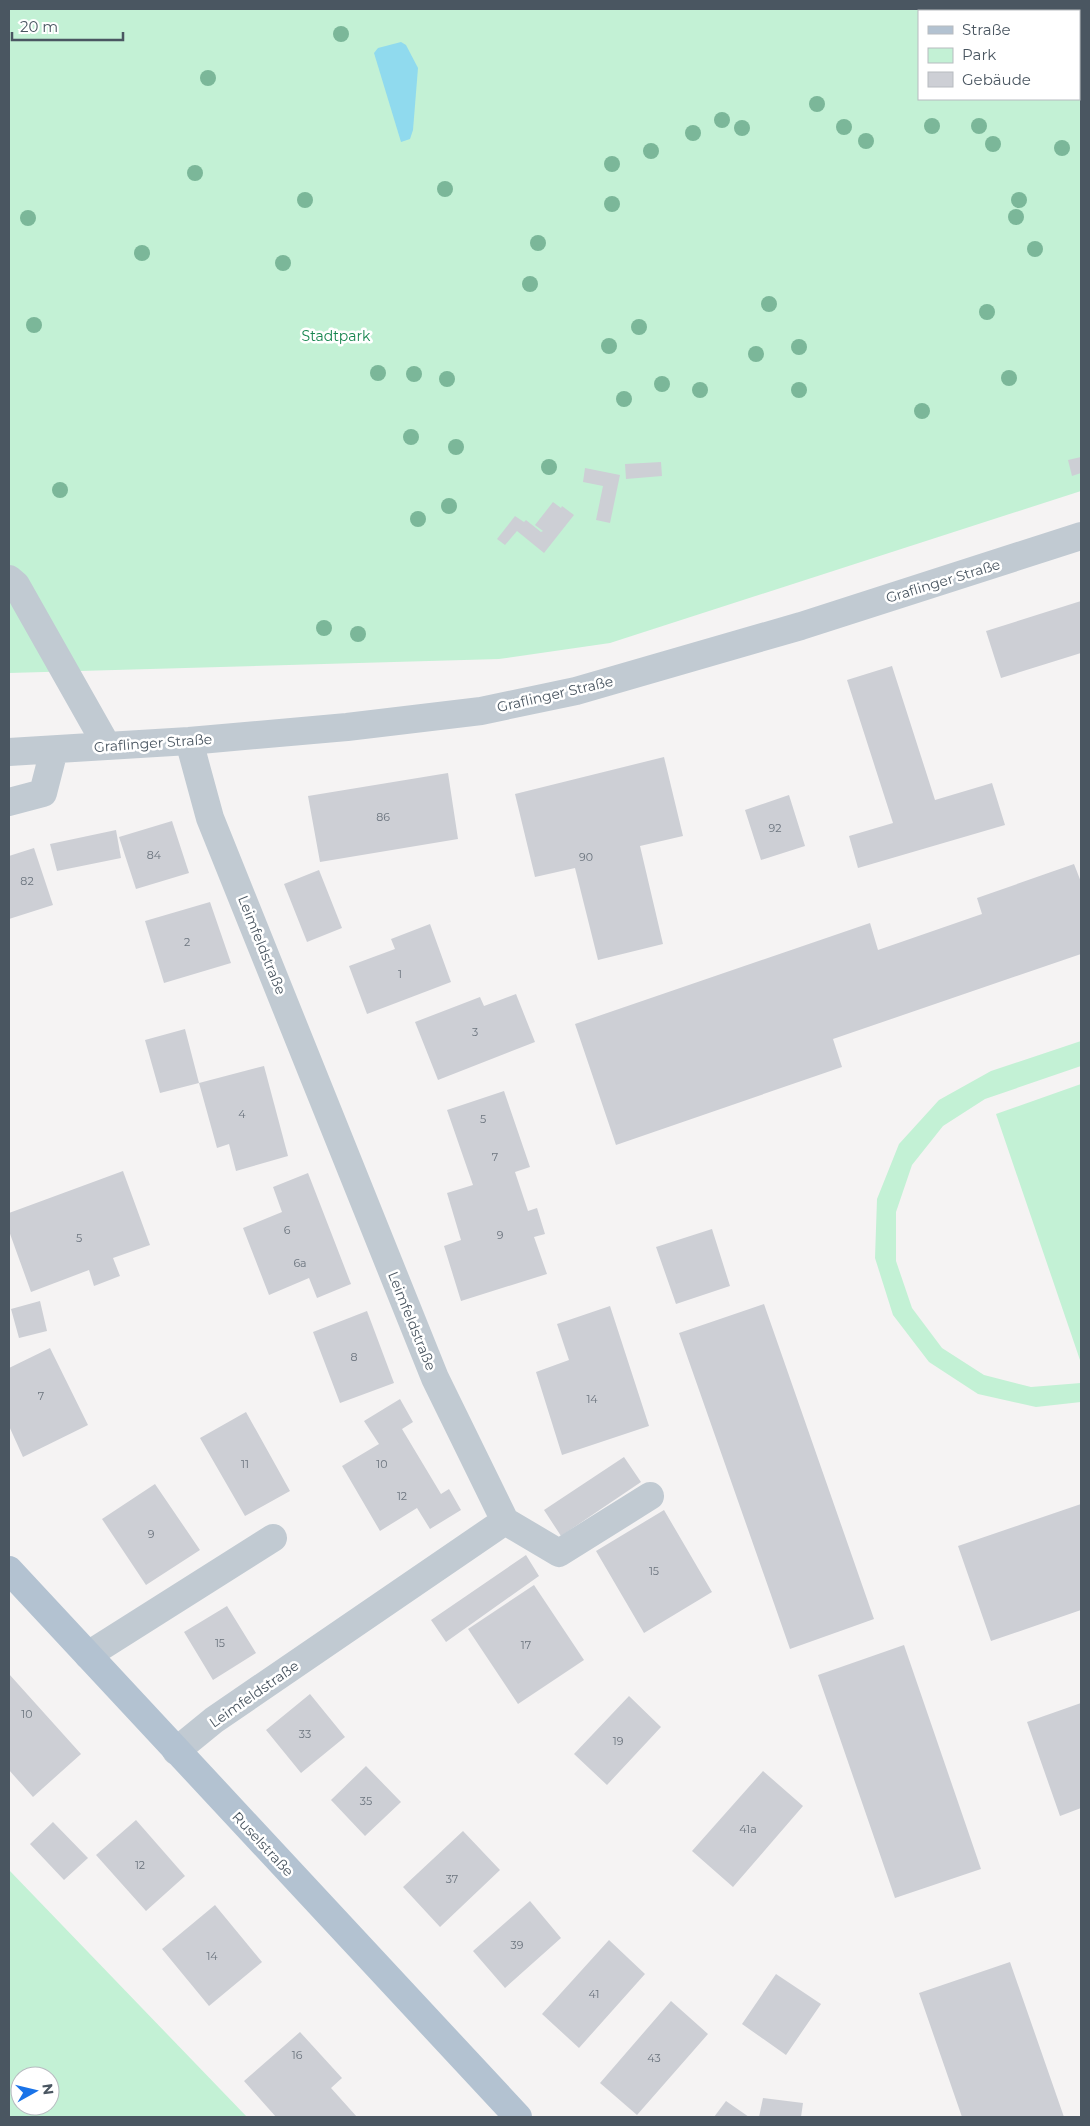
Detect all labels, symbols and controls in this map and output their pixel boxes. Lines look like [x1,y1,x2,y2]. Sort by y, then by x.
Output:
scale bar [12,10,124,42]
legend [918,10,1080,100]
text: 20 m [20,17,58,36]
text: Straße [962,20,1011,39]
text: Park [962,45,996,64]
text: Gebäude [962,70,1031,89]
park label: Stadtpark [302,327,371,345]
street label: Graflinger Straße [884,555,1002,607]
street label: Graflinger Straße [495,672,615,716]
street label: Graflinger Straße [93,730,213,756]
house number: 86 [376,810,390,824]
house number: 92 [769,821,781,835]
house number: 84 [147,848,162,862]
house number: 90 [579,850,593,864]
house number: 82 [20,874,34,888]
street label: Leimfeldstraße [234,893,290,997]
house number: 2 [184,935,190,949]
house number: 1 [398,967,402,981]
house number: 3 [472,1025,478,1039]
house number: 4 [238,1107,246,1121]
house number: 5 [480,1112,486,1126]
house number: 7 [492,1150,498,1164]
house number: 6 [284,1223,291,1237]
house number: 9 [497,1228,504,1242]
house number: 5 [76,1231,82,1245]
house number: 6a [293,1256,307,1270]
street label: Leimfeldstraße [384,1269,440,1373]
house number: 8 [350,1350,358,1364]
house number: 7 [38,1389,44,1403]
house number: 14 [586,1392,598,1406]
house number: 11 [241,1457,249,1471]
house number: 10 [376,1457,388,1471]
house number: 12 [397,1489,407,1503]
house number: 9 [148,1527,155,1541]
house number: 15 [649,1564,659,1578]
house number: 15 [215,1636,225,1650]
house number: 17 [521,1638,531,1652]
street label: Leimfeldstraße [206,1656,302,1732]
house number: 10 [21,1707,33,1721]
house number: 33 [299,1727,311,1741]
house number: 19 [613,1734,624,1748]
house number: 35 [360,1794,372,1808]
street label: Ruselstraße [228,1808,298,1880]
house number: 41a [739,1822,757,1836]
house number: 12 [135,1858,145,1872]
house number: 37 [446,1872,458,1886]
house number: 39 [511,1938,524,1952]
house number: 14 [206,1949,218,1963]
house number: 41 [589,1987,599,2001]
house number: 16 [292,2048,303,2062]
house number: 43 [647,2051,661,2065]
north arrow [10,2066,60,2116]
text: N [38,2082,58,2096]

